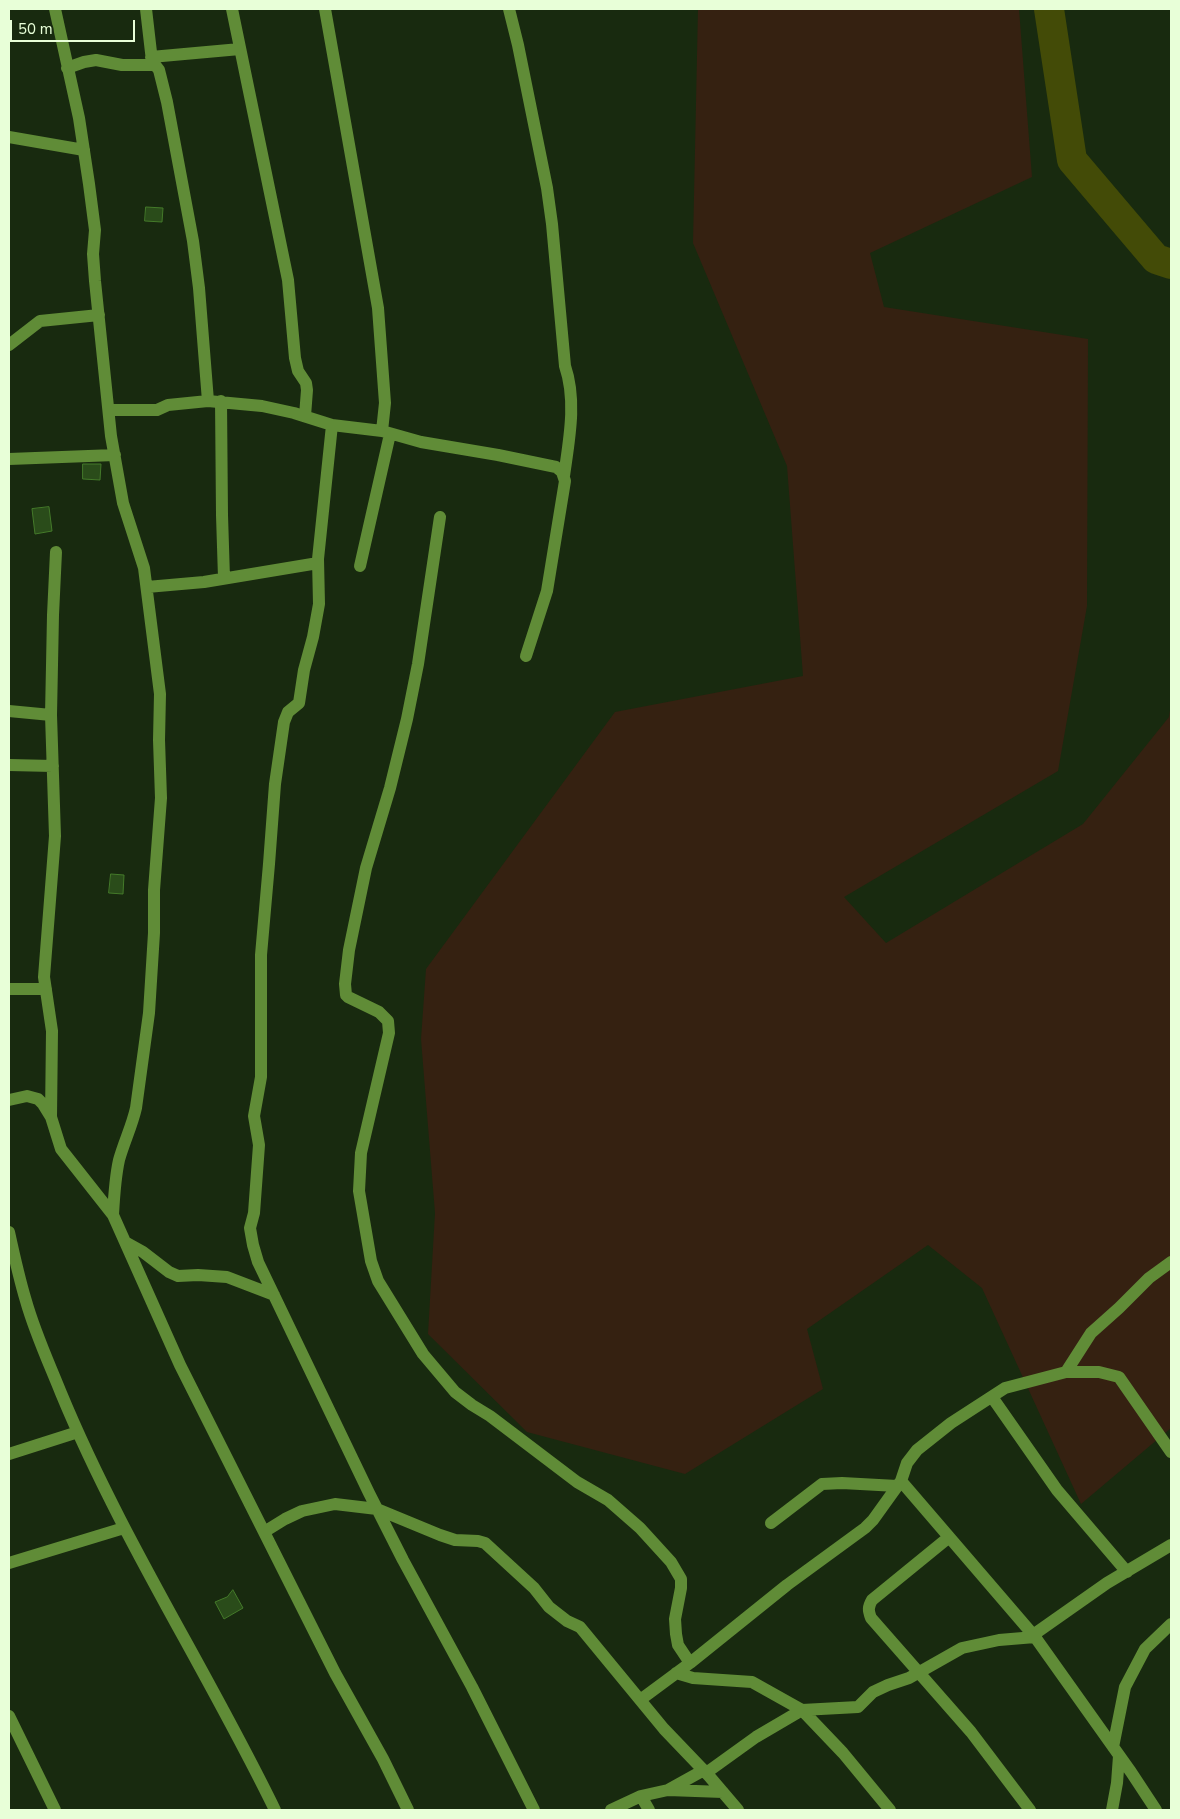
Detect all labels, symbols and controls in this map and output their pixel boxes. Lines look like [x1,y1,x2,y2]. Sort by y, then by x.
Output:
scale bar [12,10,138,42]
text: 50 m [18,19,53,39]

